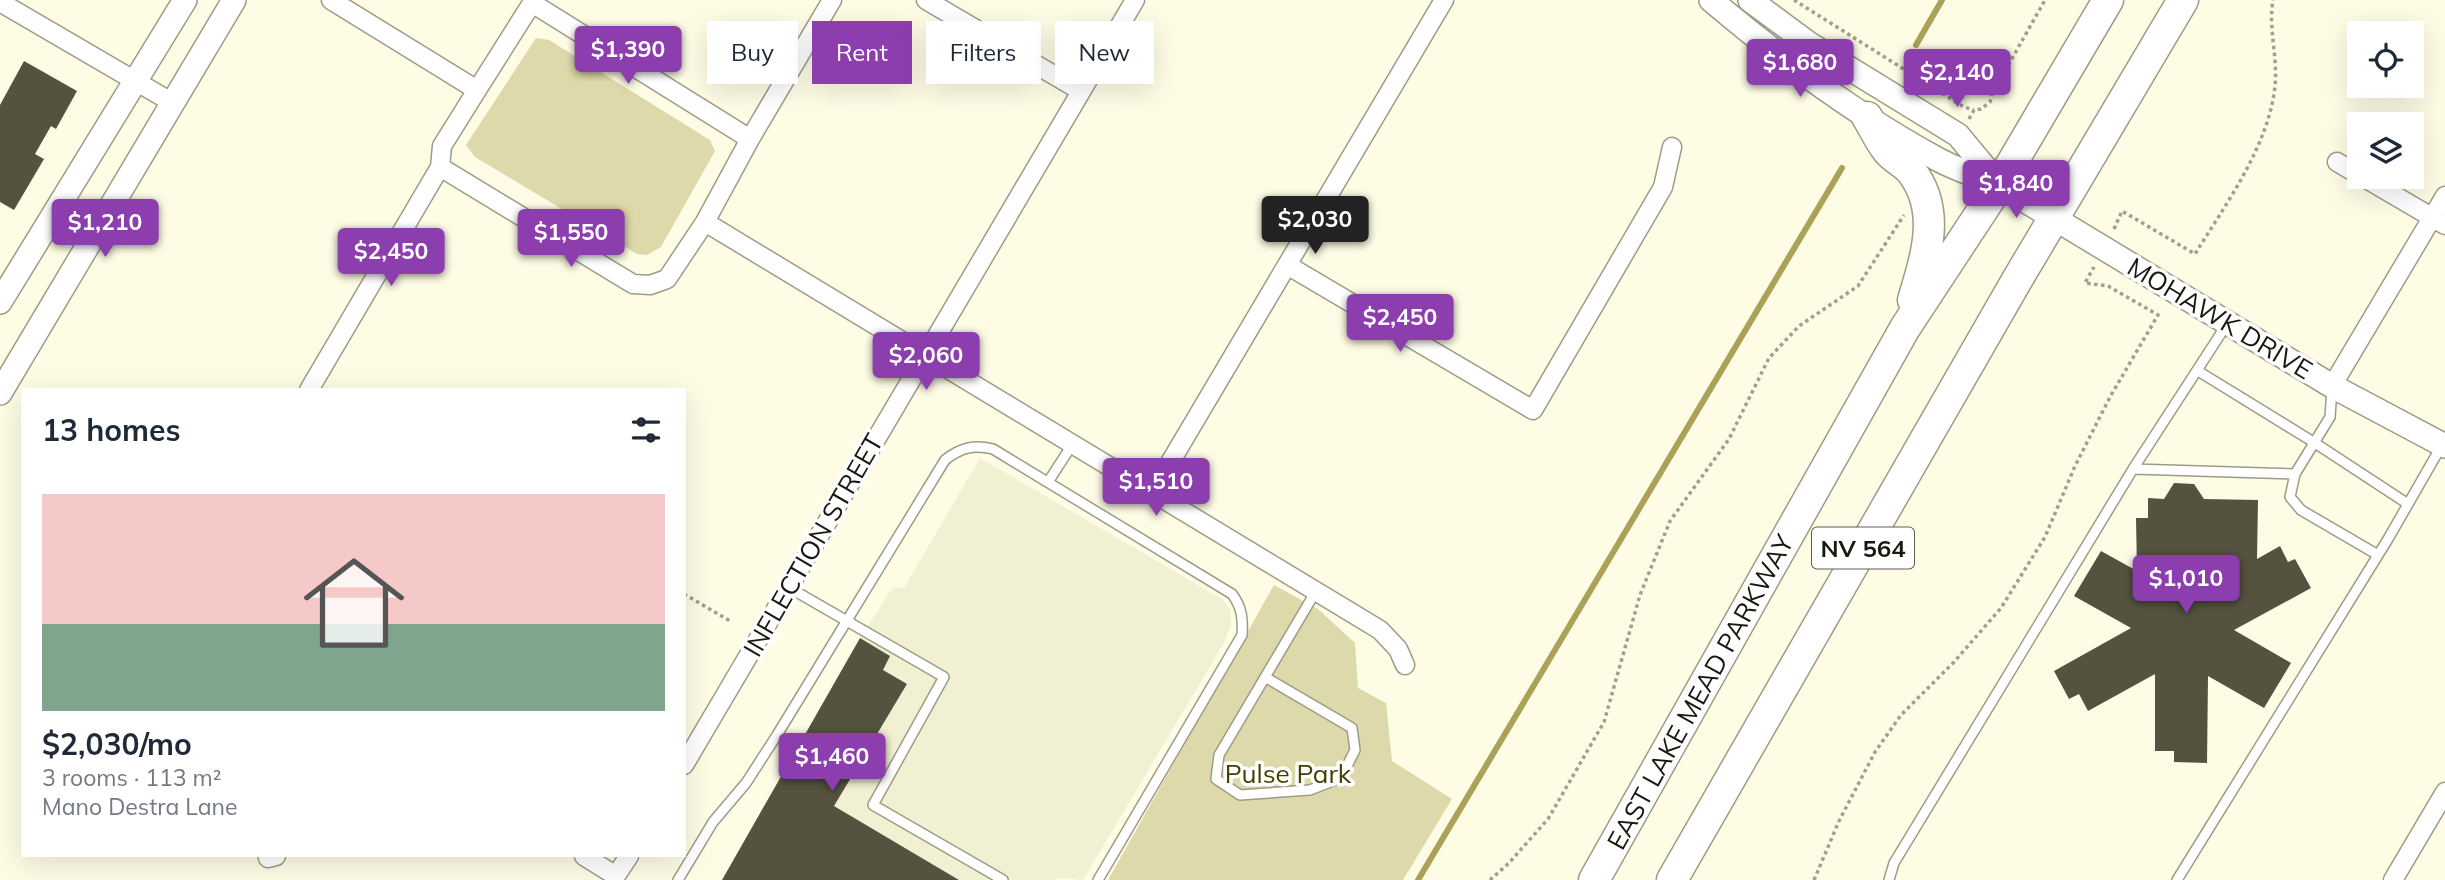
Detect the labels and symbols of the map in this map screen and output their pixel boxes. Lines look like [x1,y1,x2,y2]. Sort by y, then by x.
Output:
pin: $1,390 [571,27,685,86]
pin: $1,680 [1743,40,1857,99]
pin: $2,140 [1900,50,2014,109]
pin: $1,840 [1959,160,2073,220]
pin: $2,030 [1258,196,1372,256]
pin: $1,210 [48,200,162,259]
pin: $1,550 [514,210,628,269]
pin: $2,450 [334,229,448,288]
street label: MOHAWK DRIVE [2122,250,2318,386]
pin: $2,450 [1343,294,1457,354]
pin: $2,060 [869,332,983,392]
street label: INFLECTION STREET [736,427,890,662]
pin: $1,510 [1099,458,1213,518]
street label: EAST LAKE MEAD PARKWAY [1600,528,1801,855]
road number: NV 564 [1812,528,1914,568]
pin: $1,010 [2129,556,2243,615]
pin: $1,460 [775,734,889,793]
park label: Pulse Park [1225,757,1352,790]

